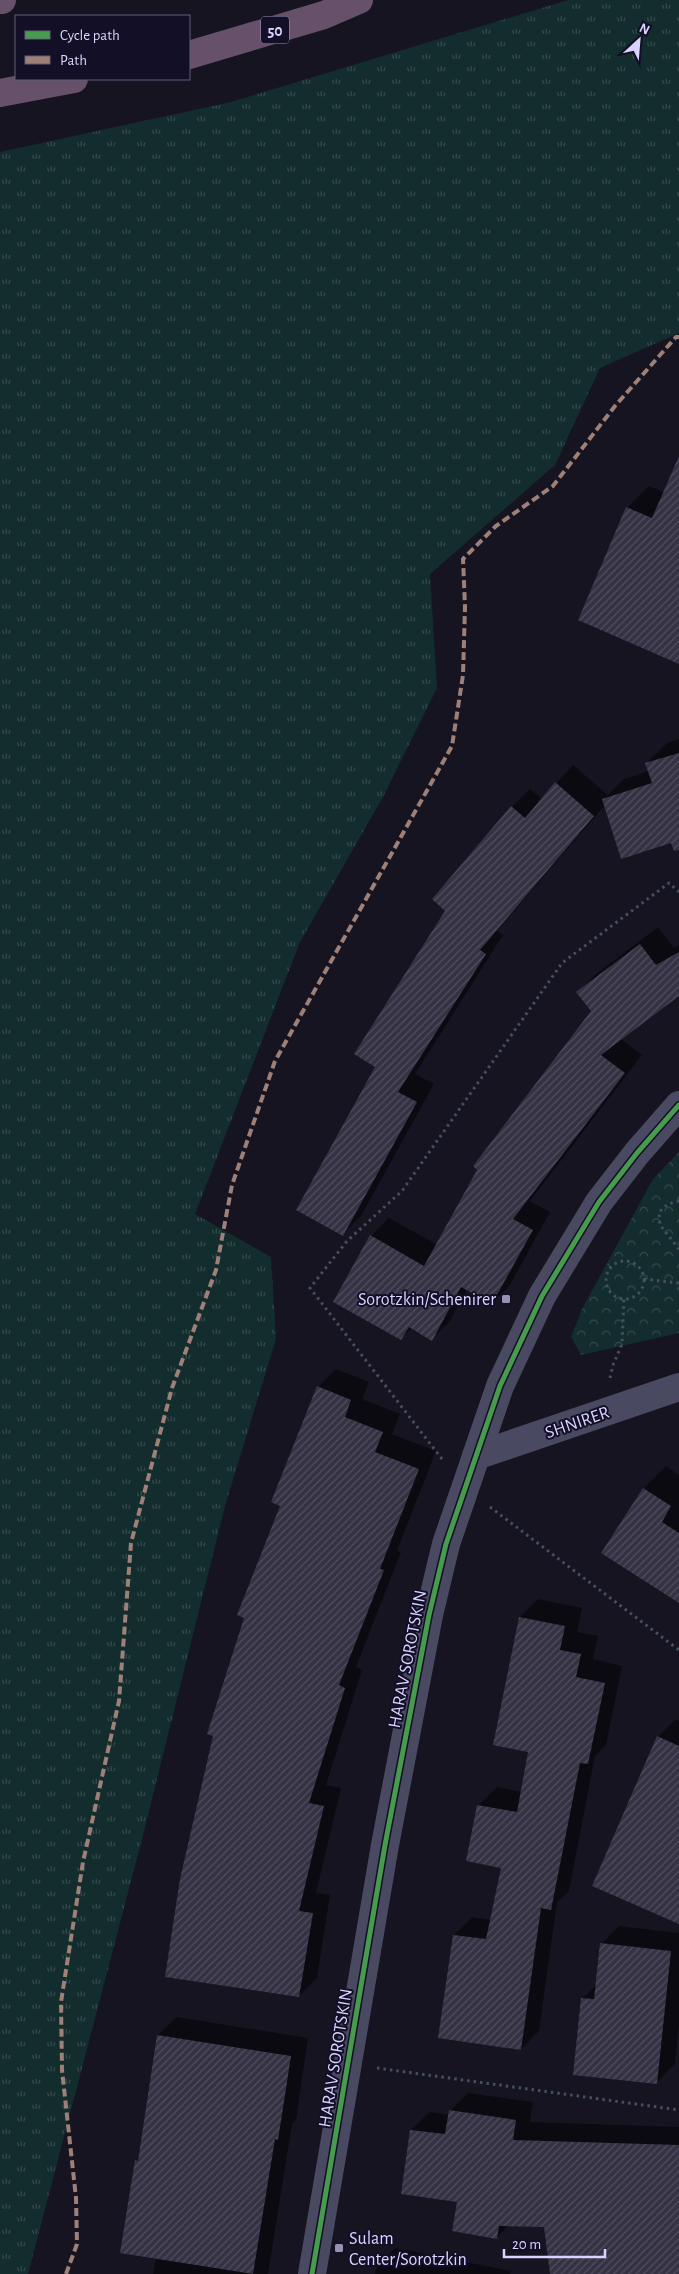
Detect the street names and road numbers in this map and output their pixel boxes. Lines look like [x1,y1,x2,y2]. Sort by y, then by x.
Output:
road number: 50 [261,16,289,44]
street label: SHNIRER [543,1404,612,1442]
street label: HARAV SOROTSKIN [386,1589,430,1730]
street label: HARAV SOROTSKIN [316,1987,356,2129]

